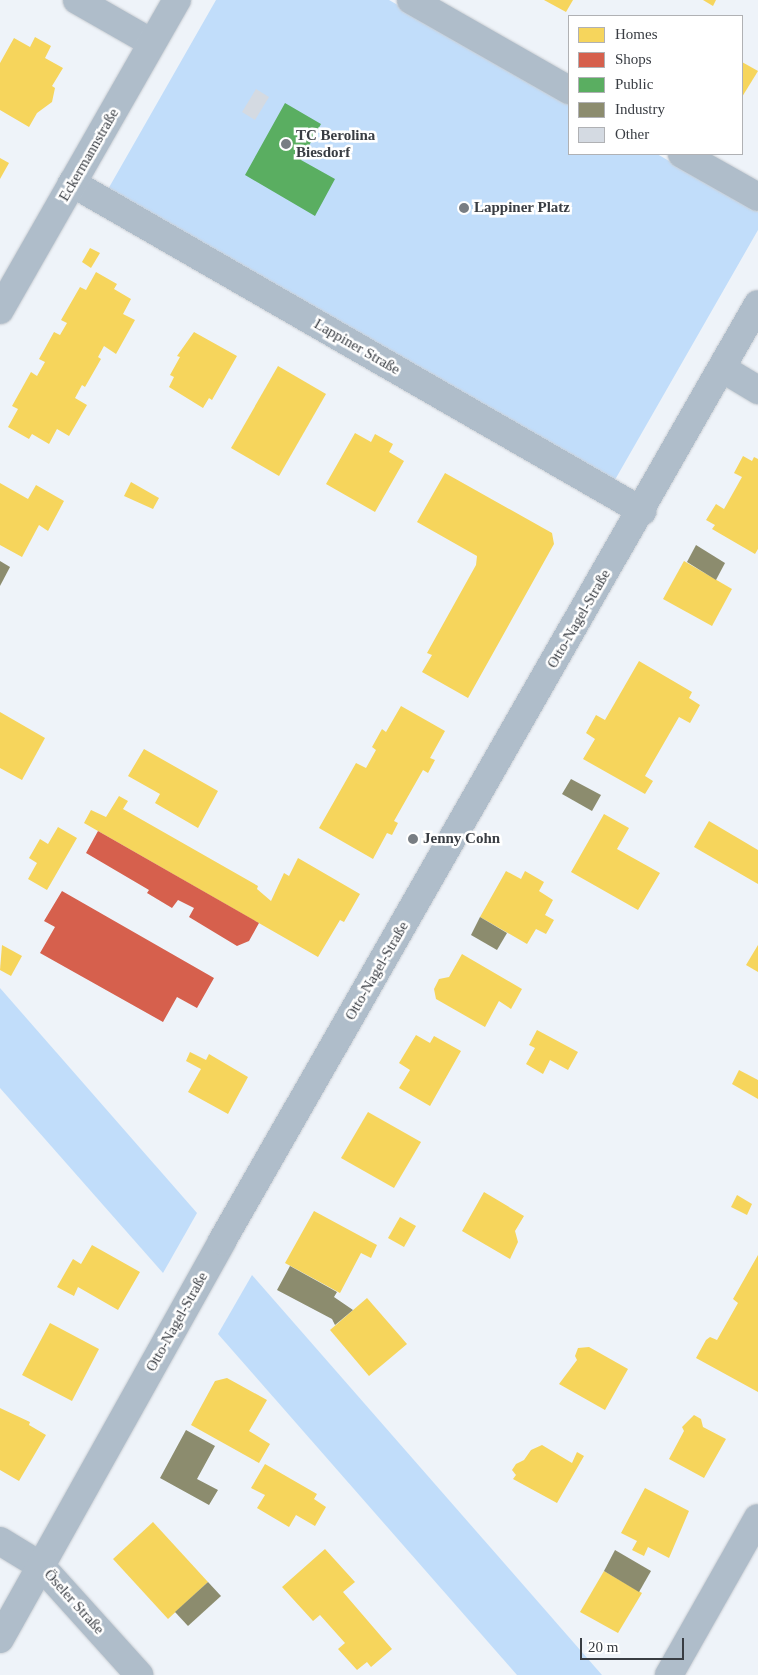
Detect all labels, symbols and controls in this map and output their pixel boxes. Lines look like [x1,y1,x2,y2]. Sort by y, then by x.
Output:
legend [568,15,743,155]
text: Homes [615,26,658,42]
text: Shops [615,51,652,67]
text: Public [615,76,653,92]
text: Industry [615,101,665,117]
street label: Eckermannstraße [55,105,123,205]
place label: TC Berolina Biesdorf [296,126,375,161]
text: Other [615,126,649,142]
marker: TC Berolina Biesdorf [280,138,292,150]
place label: Lappiner Platz [474,199,570,217]
marker: Lappiner Platz [458,202,470,214]
street label: Lappiner Straße [311,315,403,379]
street label: Otto-Nagel-Straße [544,567,614,671]
place label: Jenny Cohn [423,830,500,848]
marker: Jenny Cohn [407,833,419,845]
street label: Otto-Nagel-Straße [342,919,412,1023]
street label: Otto-Nagel-Straße [142,1269,212,1375]
street label: Öseler Straße [40,1566,108,1638]
scale bar [583,1628,687,1660]
text: 20 m [588,1639,618,1655]

